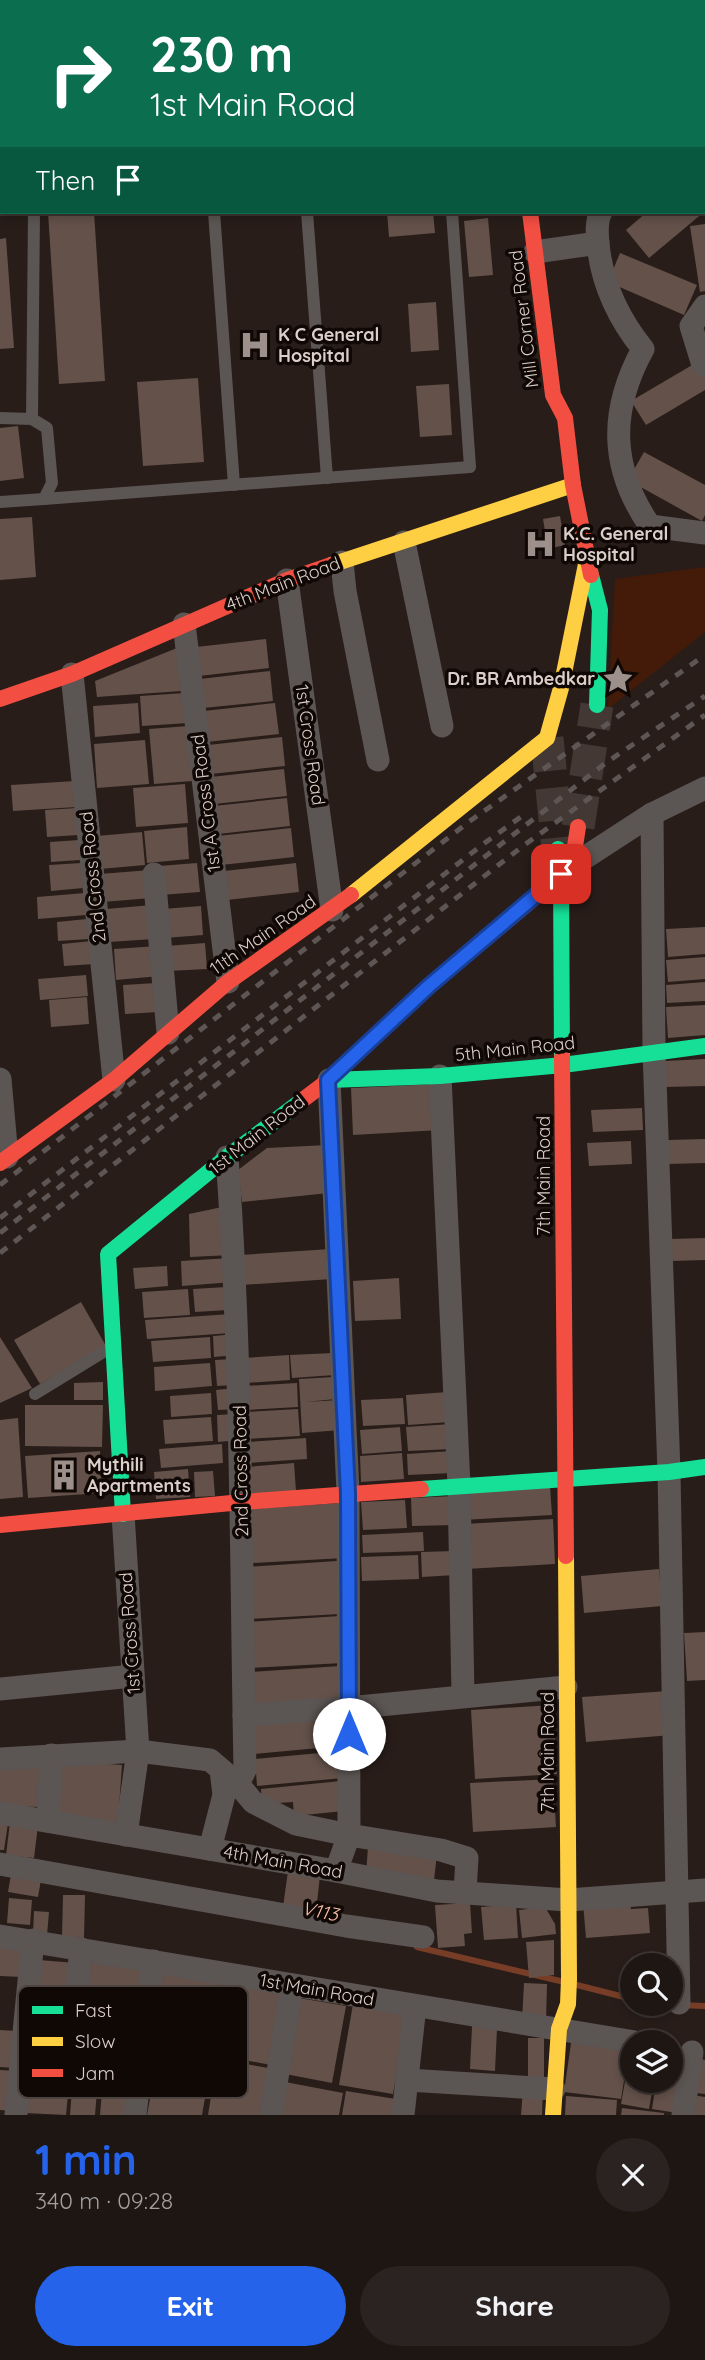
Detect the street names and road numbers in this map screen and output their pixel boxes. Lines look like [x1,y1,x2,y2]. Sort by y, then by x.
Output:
street label: Mill Corner Road [504,249,543,389]
street label: 4th Main Road [223,551,343,616]
street label: 1st Cross Road [291,683,330,807]
street label: 1st A Cross Road [186,733,225,873]
street label: 2nd Cross Road [74,810,111,944]
street label: 11th Main Road [205,890,320,980]
street label: 5th Main Road [454,1031,576,1066]
street label: 1st Main Road [204,1090,309,1179]
street label: 7th Main Road [532,1116,555,1236]
street label: 2nd Cross Road [228,1405,253,1537]
street label: 1st Cross Road [114,1572,145,1695]
street label: 7th Main Road [536,1692,559,1812]
street label: 4th Main Road [222,1840,344,1883]
street label: 1st Main Road [258,1968,376,2011]

